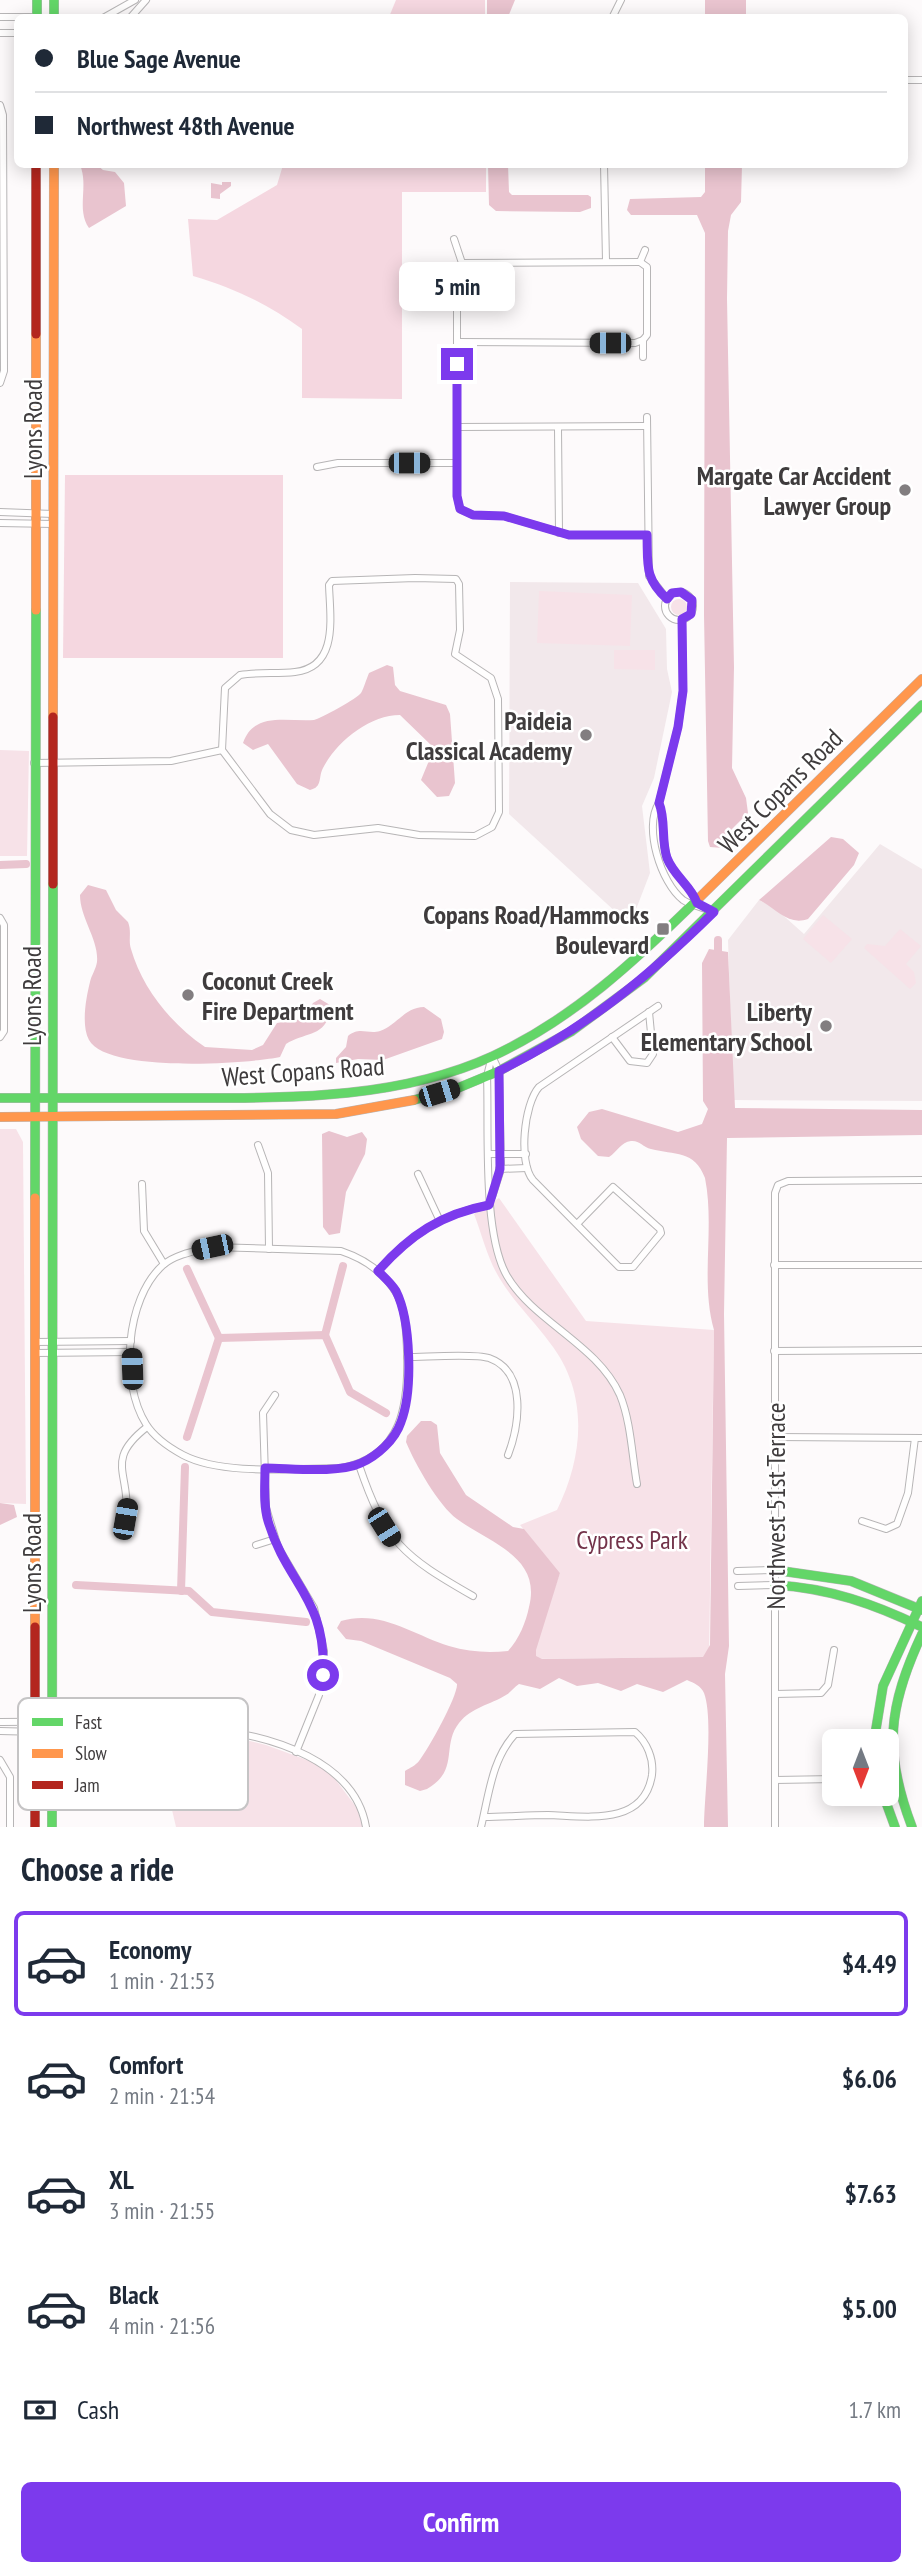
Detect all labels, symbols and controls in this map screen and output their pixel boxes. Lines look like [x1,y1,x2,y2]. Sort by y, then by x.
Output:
text: Blue Sage Avenue [77,42,241,75]
text: Northwest 48th Avenue [77,109,295,142]
callout: 5 min [399,262,515,312]
text: 5 min [434,272,480,301]
car [590,333,632,354]
route end [441,348,473,380]
street label: Lyons Road [16,379,49,479]
car [389,453,431,474]
place label: Margate Car Accident Lawyer Group [697,459,891,522]
marker: Margate Car Accident Lawyer Group [897,482,913,498]
place label: Paideia Classical Academy [406,704,573,767]
street label: West Copans Road [711,722,849,860]
marker: Paideia Classical Academy [578,727,594,743]
place label: Copans Road/Hammocks Boulevard [423,898,649,961]
marker: Copans Road/Hammocks Boulevard [655,921,671,937]
street label: Lyons Road [15,946,48,1046]
place label: Coconut Creek Fire Department [202,964,354,1027]
marker: Coconut Creek Fire Department [180,987,196,1003]
place label: Liberty Elementary School [641,995,813,1058]
marker: Liberty Elementary School [818,1018,834,1034]
street label: West Copans Road [221,1049,385,1093]
car [416,1077,463,1109]
car [190,1232,235,1262]
car [121,1348,144,1390]
street label: Northwest 51st Terrace [759,1403,792,1609]
car [112,1496,139,1542]
car [364,1504,405,1550]
street label: Lyons Road [15,1513,48,1613]
park label: Cypress Park [576,1523,688,1556]
route start [307,1659,339,1691]
legend [18,1698,248,1810]
text: Fast [75,1710,103,1734]
north arrow [822,1729,900,1806]
map controls [822,1729,899,1806]
text: Slow [75,1741,108,1765]
text: Jam [74,1773,100,1797]
text: Choose a ride [21,1848,174,1890]
icon: car [25,1932,88,1995]
text: Economy [109,1933,191,1966]
text: $4.49 [842,1947,897,1980]
text: 1 min · 21:53 [109,1966,215,1995]
icon: car [25,2047,88,2110]
text: Comfort [109,2048,183,2081]
text: $6.06 [842,2062,897,2095]
text: 2 min · 21:54 [109,2081,215,2110]
icon: car [25,2162,88,2225]
text: XL [109,2163,134,2196]
text: $7.63 [844,2177,897,2210]
text: 3 min · 21:55 [109,2196,215,2225]
icon: car [25,2277,88,2340]
text: Black [109,2278,159,2311]
text: $5.00 [842,2292,897,2325]
text: 4 min · 21:56 [109,2311,215,2340]
icon: cash [21,2391,59,2429]
text: Cash [77,2393,119,2426]
text: 1.7 km [848,2395,901,2424]
button: Confirm [21,2482,901,2562]

